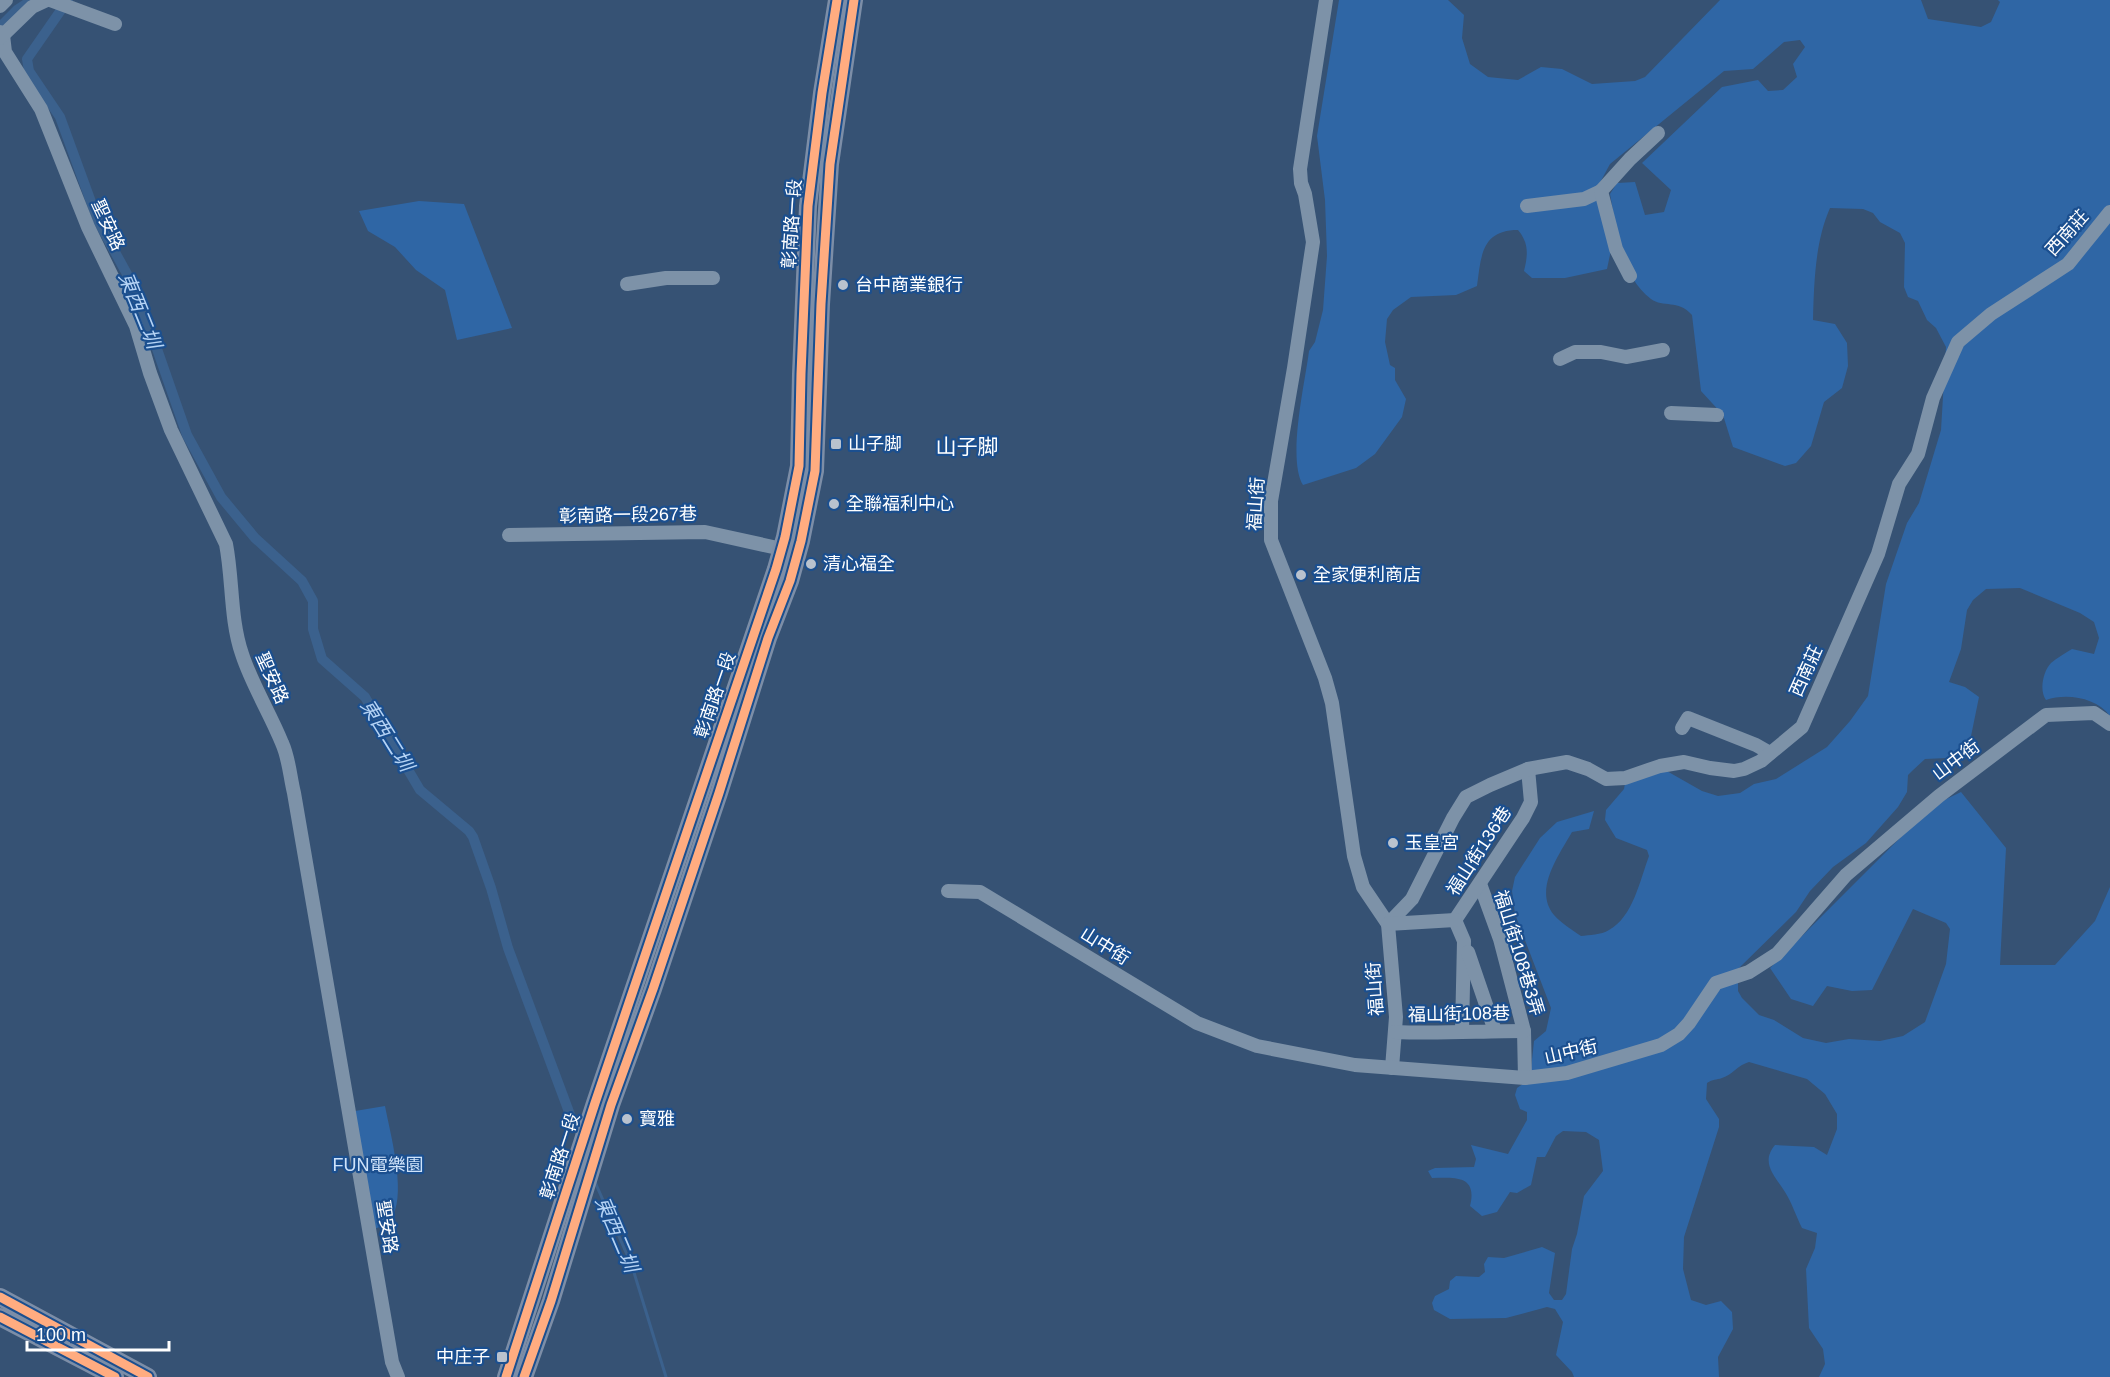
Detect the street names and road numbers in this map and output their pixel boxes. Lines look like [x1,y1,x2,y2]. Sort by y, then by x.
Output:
street label: 彰南路一段 [779,178,805,270]
street label: 聖安路 [88,196,128,254]
street label: 西南莊 [2042,206,2092,260]
street label: 福山街 [1244,476,1268,532]
street label: 彰南路一段267巷 [559,504,697,526]
street label: 西南莊 [1786,642,1826,700]
street label: 聖安路 [252,649,292,707]
street label: 彰南路一段 [691,649,739,741]
street label: 山中街 [1928,736,1984,784]
street label: 福山街136巷 [1443,803,1515,899]
street label: 福山街108巷3弄 [1490,888,1548,1018]
street label: 山中街 [1077,923,1133,969]
street label: 福山街 [1363,961,1387,1017]
street label: 福山街108巷 [1408,1003,1510,1025]
street label: 山中街 [1542,1036,1600,1068]
street label: 彰南路一段 [537,1110,583,1202]
street label: 聖安路 [373,1199,401,1255]

